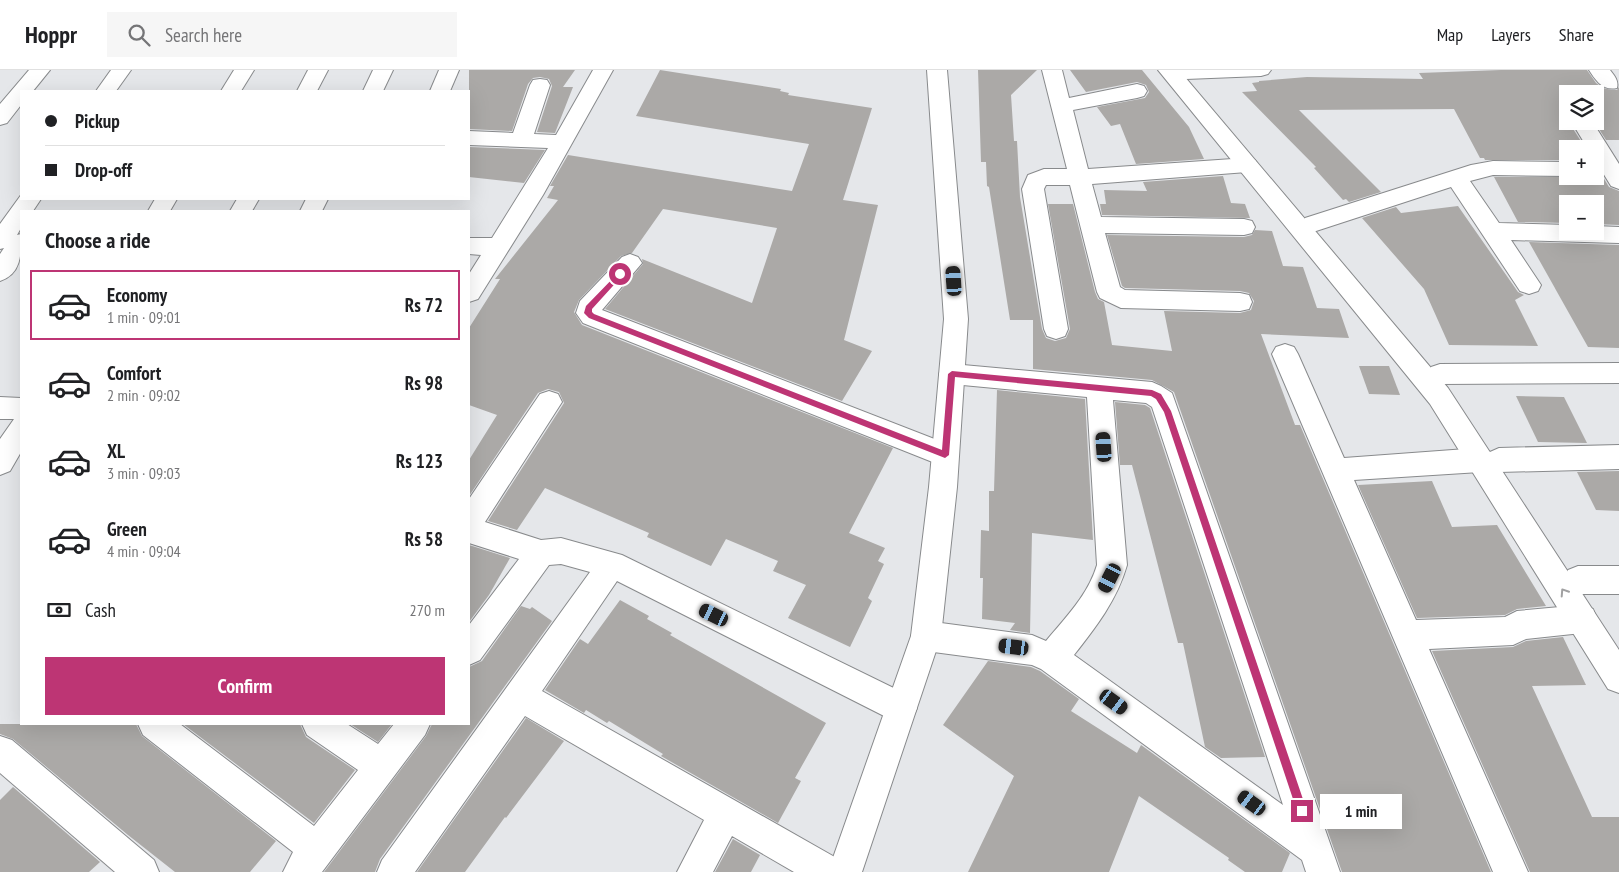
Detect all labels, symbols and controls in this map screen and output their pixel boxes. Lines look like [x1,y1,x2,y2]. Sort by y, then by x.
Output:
search box [107,12,457,57]
text: Hoppr [25,19,77,50]
icon: search [125,21,153,49]
text: Search here [165,23,242,47]
text: Map [1437,23,1463,46]
text: Layers [1491,23,1531,46]
text: Share [1559,23,1594,46]
map controls [1559,85,1604,240]
button: layers [1559,85,1604,130]
text: Pickup [75,109,120,133]
button: + [1559,140,1604,185]
text: Drop-off [75,158,132,182]
button: − [1559,195,1604,240]
text: Choose a ride [45,226,150,254]
route start [609,263,631,285]
car [945,266,962,296]
icon: car [47,283,92,328]
text: Economy [107,283,167,307]
text: Rs 72 [405,293,443,317]
text: 1 min · 09:01 [107,307,181,327]
icon: car [47,361,92,406]
text: Comfort [107,361,161,385]
text: Rs 98 [405,371,443,395]
text: 2 min · 09:02 [107,385,181,405]
car [1095,432,1112,462]
icon: car [47,439,92,484]
text: XL [107,439,125,463]
text: Rs 123 [396,449,443,473]
text: 3 min · 09:03 [107,463,181,483]
icon: car [47,517,92,562]
text: Green [107,517,147,541]
text: Rs 58 [405,527,443,551]
text: 4 min · 09:04 [107,541,181,561]
car [1096,561,1123,595]
one-way arrow [1561,589,1571,598]
icon: cash [45,596,73,624]
text: Cash [85,598,116,622]
text: 270 m [410,600,445,620]
car [697,602,730,628]
car [998,638,1029,656]
button: Confirm [45,657,445,715]
car [1097,687,1130,717]
car [1235,788,1268,818]
callout: 1 min [1320,794,1402,828]
route end [1291,800,1313,822]
text: 1 min [1345,801,1377,821]

